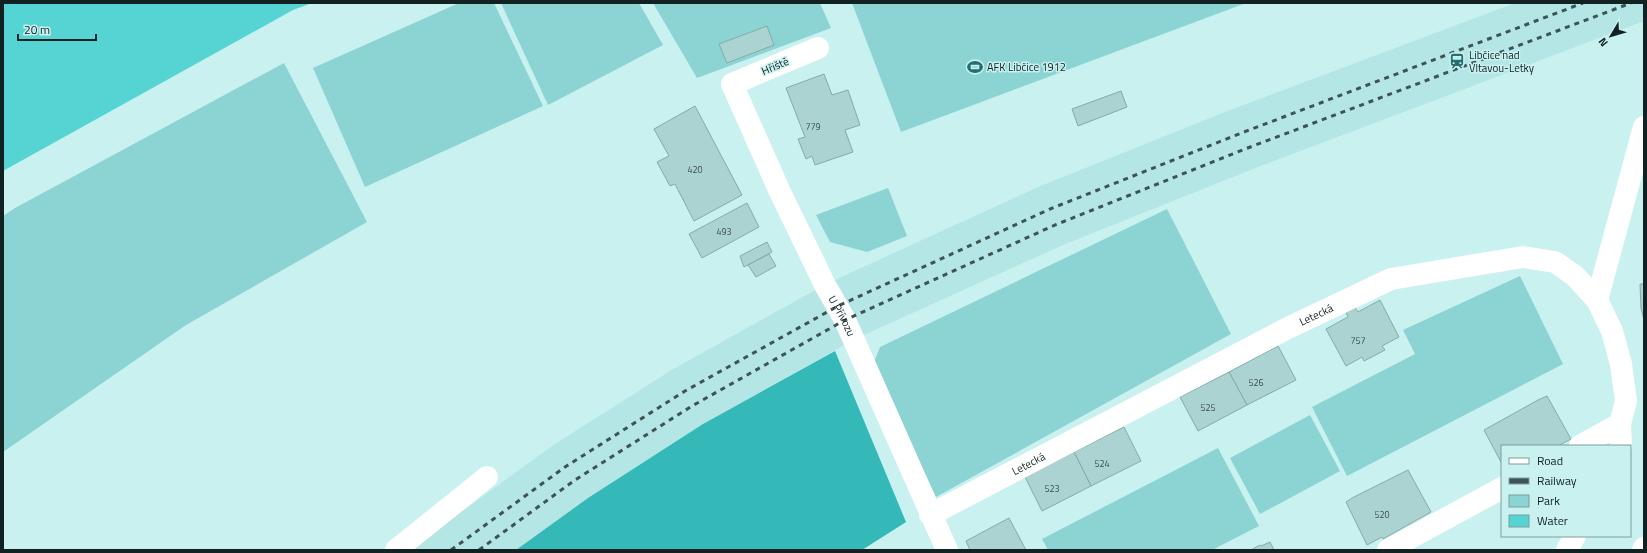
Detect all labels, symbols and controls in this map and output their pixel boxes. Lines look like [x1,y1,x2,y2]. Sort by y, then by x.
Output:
scale bar [18,16,96,42]
north arrow [1591,16,1631,56]
text: 20 m [24,20,50,39]
text: N [1594,34,1612,50]
place label: Libčice nad Vltavou-Letky [1469,47,1535,76]
station icon: Libčice nad Vltavou-Letky [1448,52,1466,70]
street label: Hřiště [759,53,792,79]
sports icon: AFK Libčice 1912 [966,58,984,76]
place label: AFK Libčice 1912 [987,59,1066,75]
house number: 779 [805,120,821,133]
house number: 420 [687,163,703,176]
house number: 493 [716,225,732,238]
street label: U Přívozu [825,292,859,339]
street label: Letecká [1297,300,1336,330]
house number: 757 [1350,334,1366,347]
house number: 526 [1248,376,1264,389]
house number: 525 [1200,401,1216,414]
legend [1501,445,1631,537]
street label: Letecká [1009,448,1048,479]
text: Road [1537,451,1563,470]
house number: 524 [1094,457,1110,470]
text: Railway [1537,471,1577,490]
house number: 523 [1044,482,1060,495]
text: Park [1537,491,1560,510]
house number: 520 [1374,508,1390,521]
text: Water [1537,511,1568,530]

